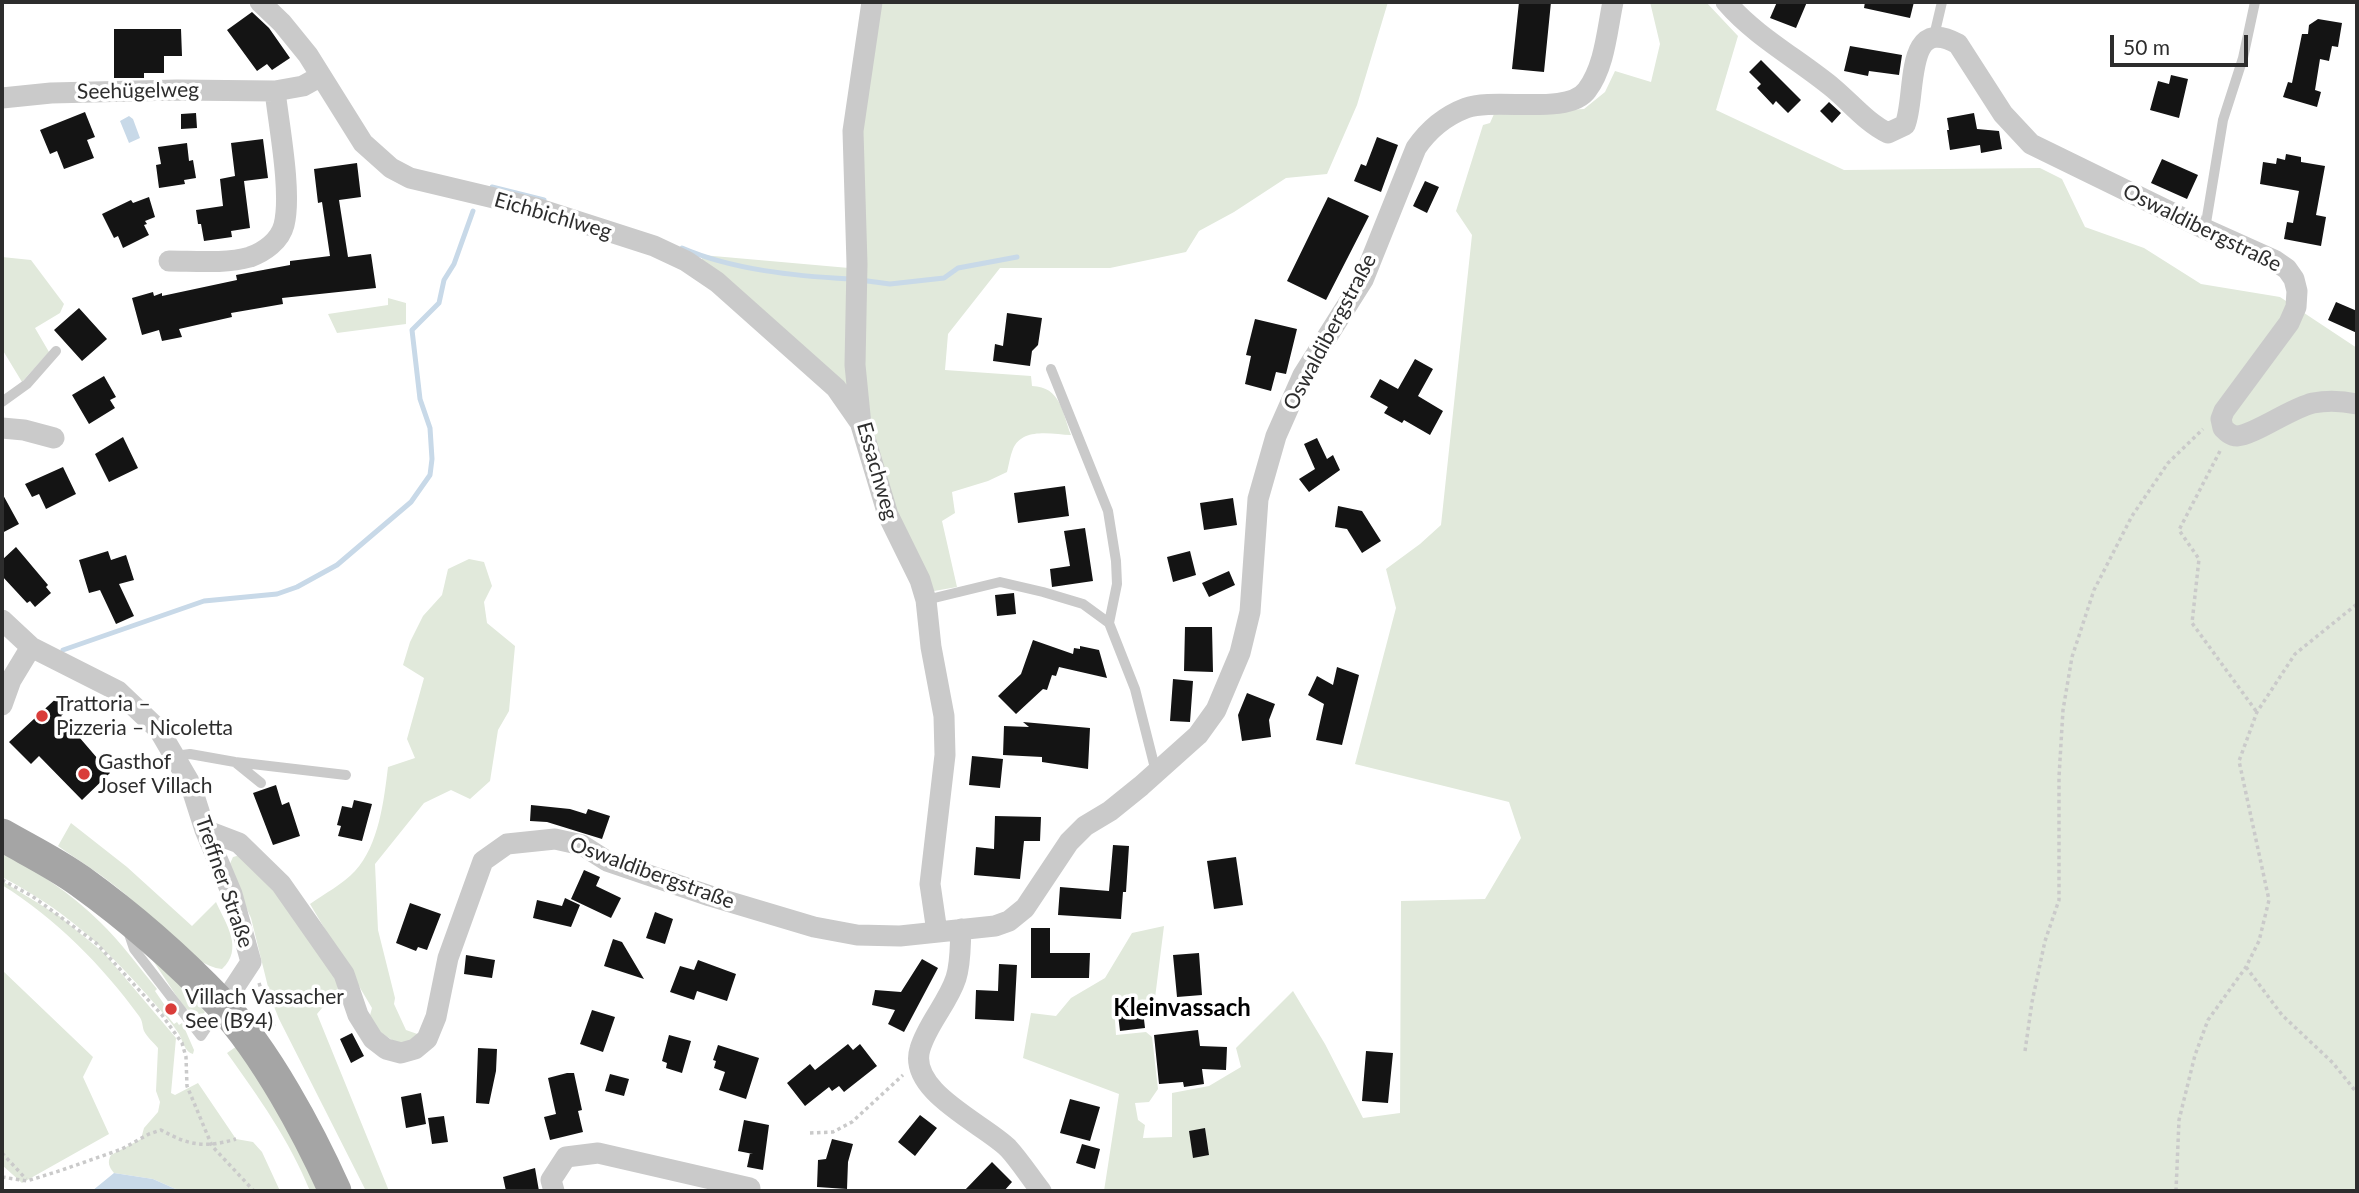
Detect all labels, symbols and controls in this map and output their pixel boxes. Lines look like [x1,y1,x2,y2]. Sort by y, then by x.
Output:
scale bar [2114,21,2252,65]
text: 50 m [2123,34,2170,59]
street label: Seehügelweg [77,77,199,105]
street label: Oswaldibergstraße [2119,179,2285,277]
street label: Eichbichlweg [492,187,614,245]
street label: Oswaldibergstraße [1278,250,1382,414]
street label: Essachweg [851,419,903,523]
place label: Trattoria – Pizzeria – Nicoletta [56,691,233,741]
marker: Trattoria – Pizzeria – Nicoletta [34,708,50,724]
place label: Gasthof Josef Villach [98,749,213,799]
marker: Gasthof Josef Villach [76,766,92,782]
street label: Treffner Straße [190,813,258,951]
street label: Oswaldibergstraße [566,832,738,914]
place label: Villach Vassacher See (B94) [185,984,344,1034]
district label: Kleinvassach [1113,994,1251,1022]
marker: Villach Vassacher See (B94) [163,1001,179,1017]

